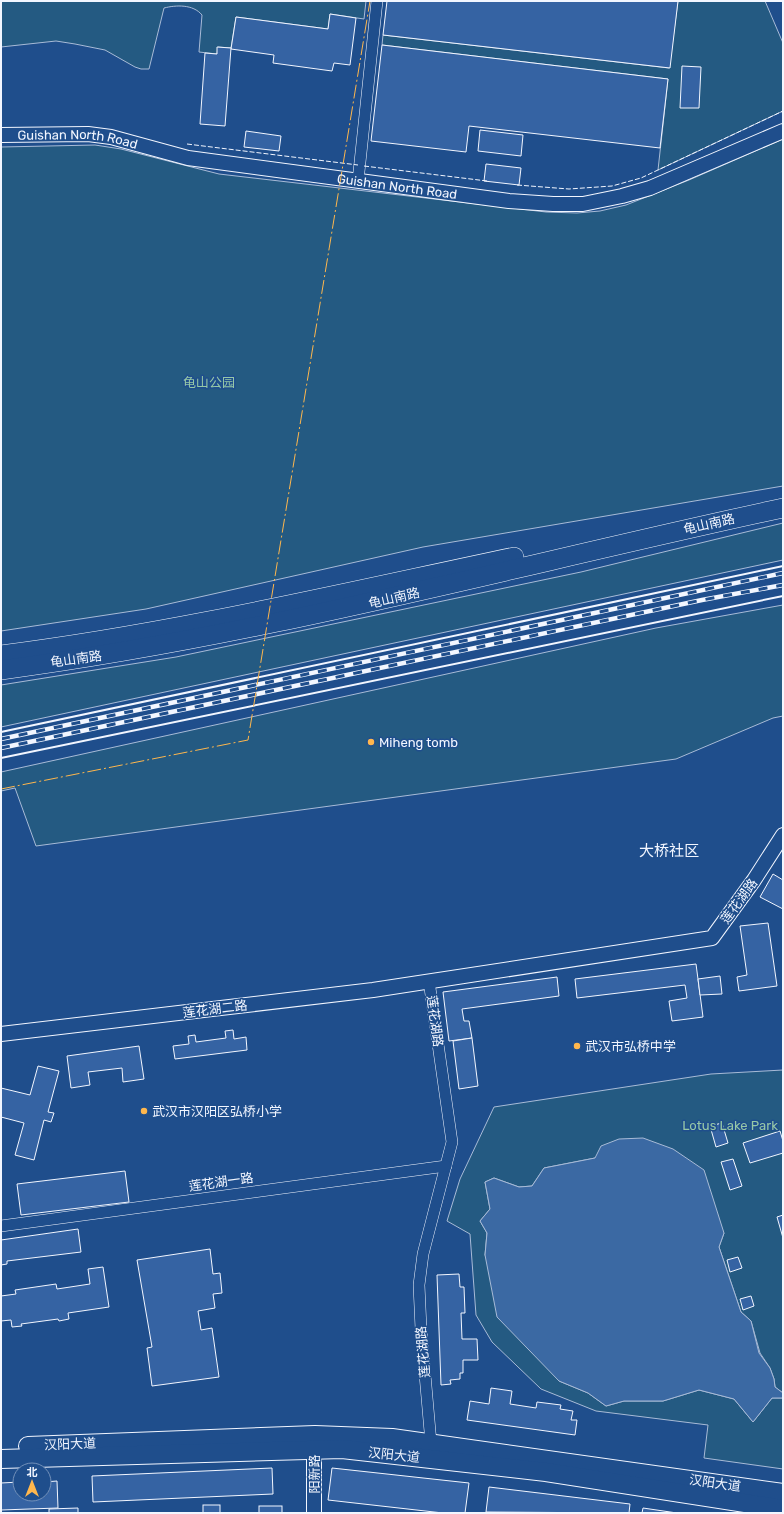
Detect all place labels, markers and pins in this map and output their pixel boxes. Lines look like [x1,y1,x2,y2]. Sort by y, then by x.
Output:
place label: Miheng tomb [379,735,458,751]
marker: Miheng tomb [366,737,376,747]
place label: 武汉市弘桥中学 [585,1039,676,1054]
marker: 武汉市弘桥中学 [572,1041,582,1051]
place label: 武汉市汉阳区弘桥小学 [152,1104,282,1119]
marker: 武汉市汉阳区弘桥小学 [139,1106,149,1116]

